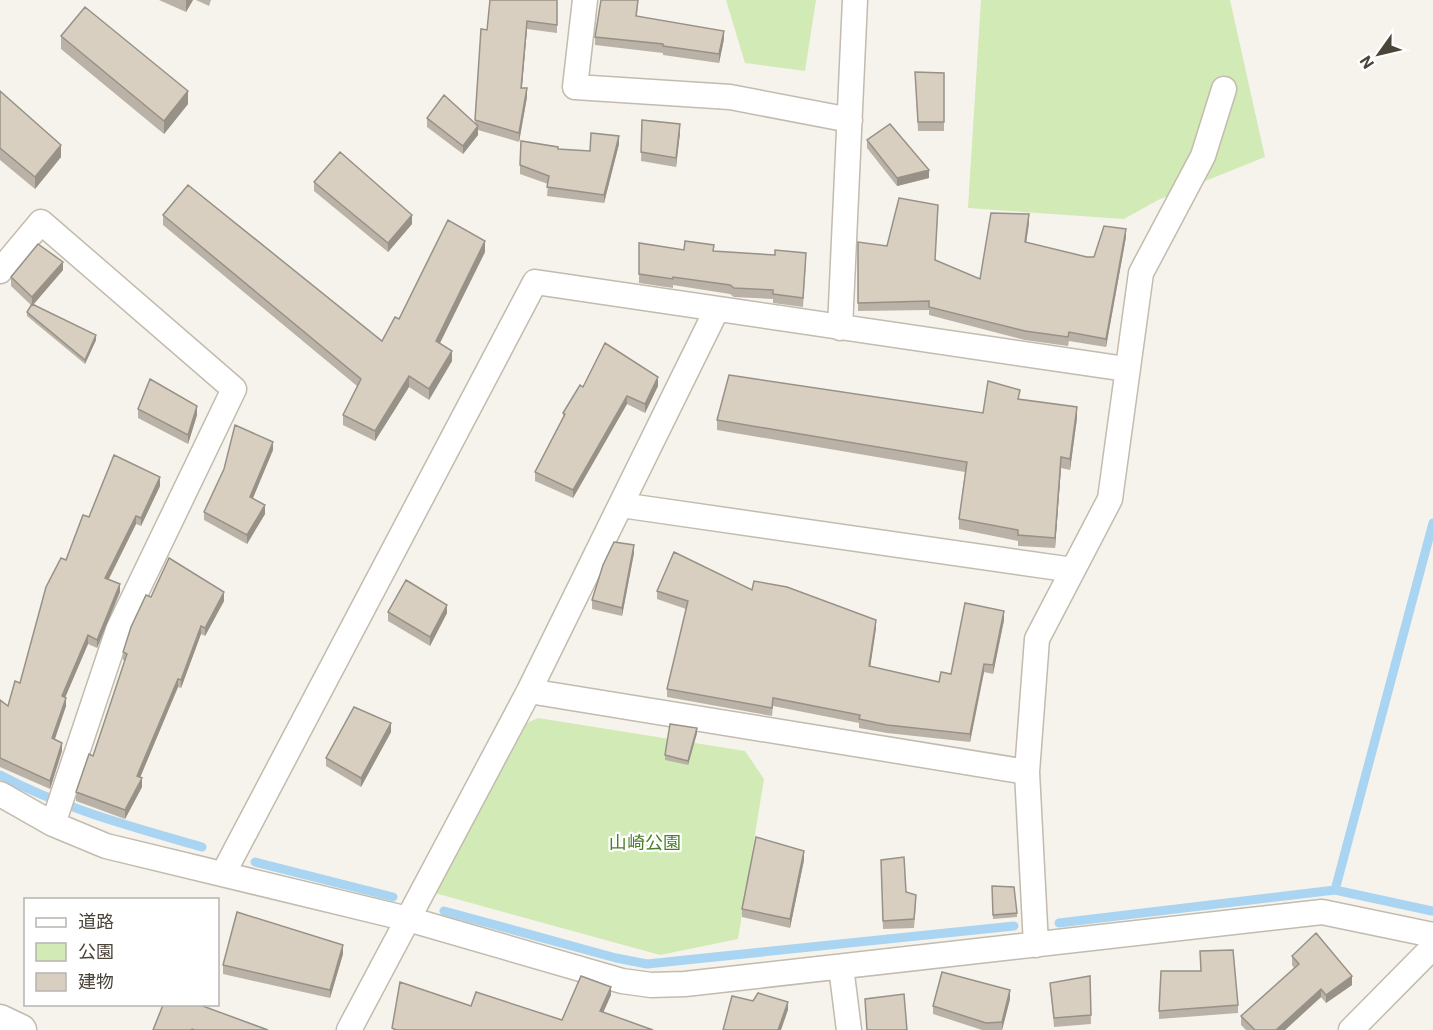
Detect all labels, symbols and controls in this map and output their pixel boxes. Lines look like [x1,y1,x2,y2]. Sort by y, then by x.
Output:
north arrow [1349,24,1409,84]
text: N [1356,52,1378,72]
park label: 山崎公園 [609,832,681,853]
legend [24,898,219,1006]
text: 道路 [78,911,114,932]
text: 公園 [78,941,114,962]
text: 建物 [78,971,114,992]

